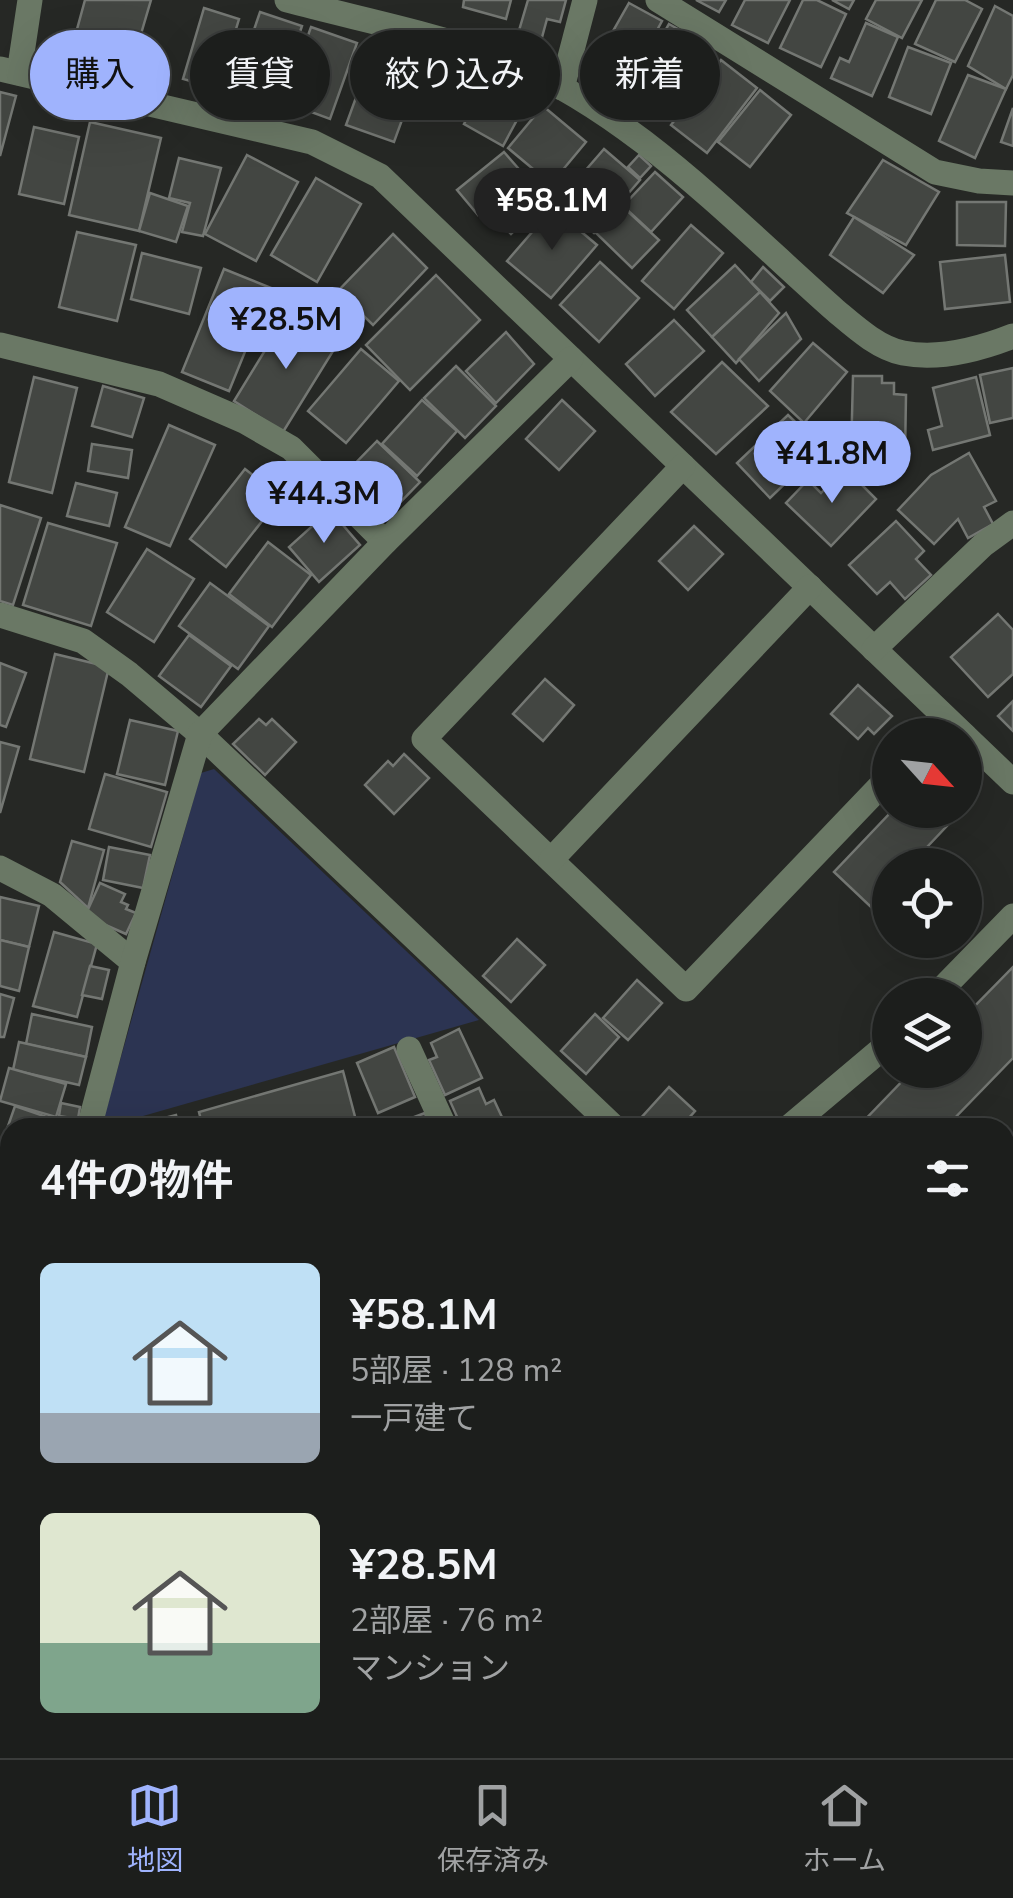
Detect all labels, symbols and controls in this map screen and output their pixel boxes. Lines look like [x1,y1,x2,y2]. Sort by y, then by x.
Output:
chip: 購入 [30,30,170,120]
chip: 賃貸 [190,30,330,120]
chip: 絞り込み [350,30,560,120]
chip: 新着 [580,30,720,120]
pin: ¥58.1M [471,168,633,253]
text: ¥58.1M [496,179,608,222]
pin: ¥28.5M [205,287,367,372]
text: ¥28.5M [230,298,342,341]
pin: ¥41.8M [751,421,913,506]
text: ¥41.8M [776,432,888,475]
pin: ¥44.3M [243,461,405,546]
text: ¥44.3M [268,472,380,515]
north arrow [872,718,982,828]
map controls [872,718,982,1088]
button: locate [872,848,982,958]
button: layers [872,978,982,1088]
icon: filters [920,1151,975,1206]
text: 4件の物件 [40,1153,233,1210]
text: ¥58.1M [350,1287,498,1344]
icon: home [120,1303,240,1423]
text: 5部屋 · 128 m² [350,1349,562,1392]
text: 一戸建て [350,1397,478,1440]
text: ¥28.5M [350,1537,498,1594]
icon: home [120,1553,240,1673]
text: 2部屋 · 76 m² [350,1599,543,1642]
text: マンション [350,1647,510,1690]
tab: 地図 [127,1778,183,1880]
tab: 保存済み [437,1778,549,1880]
tab: ホーム [803,1778,886,1880]

